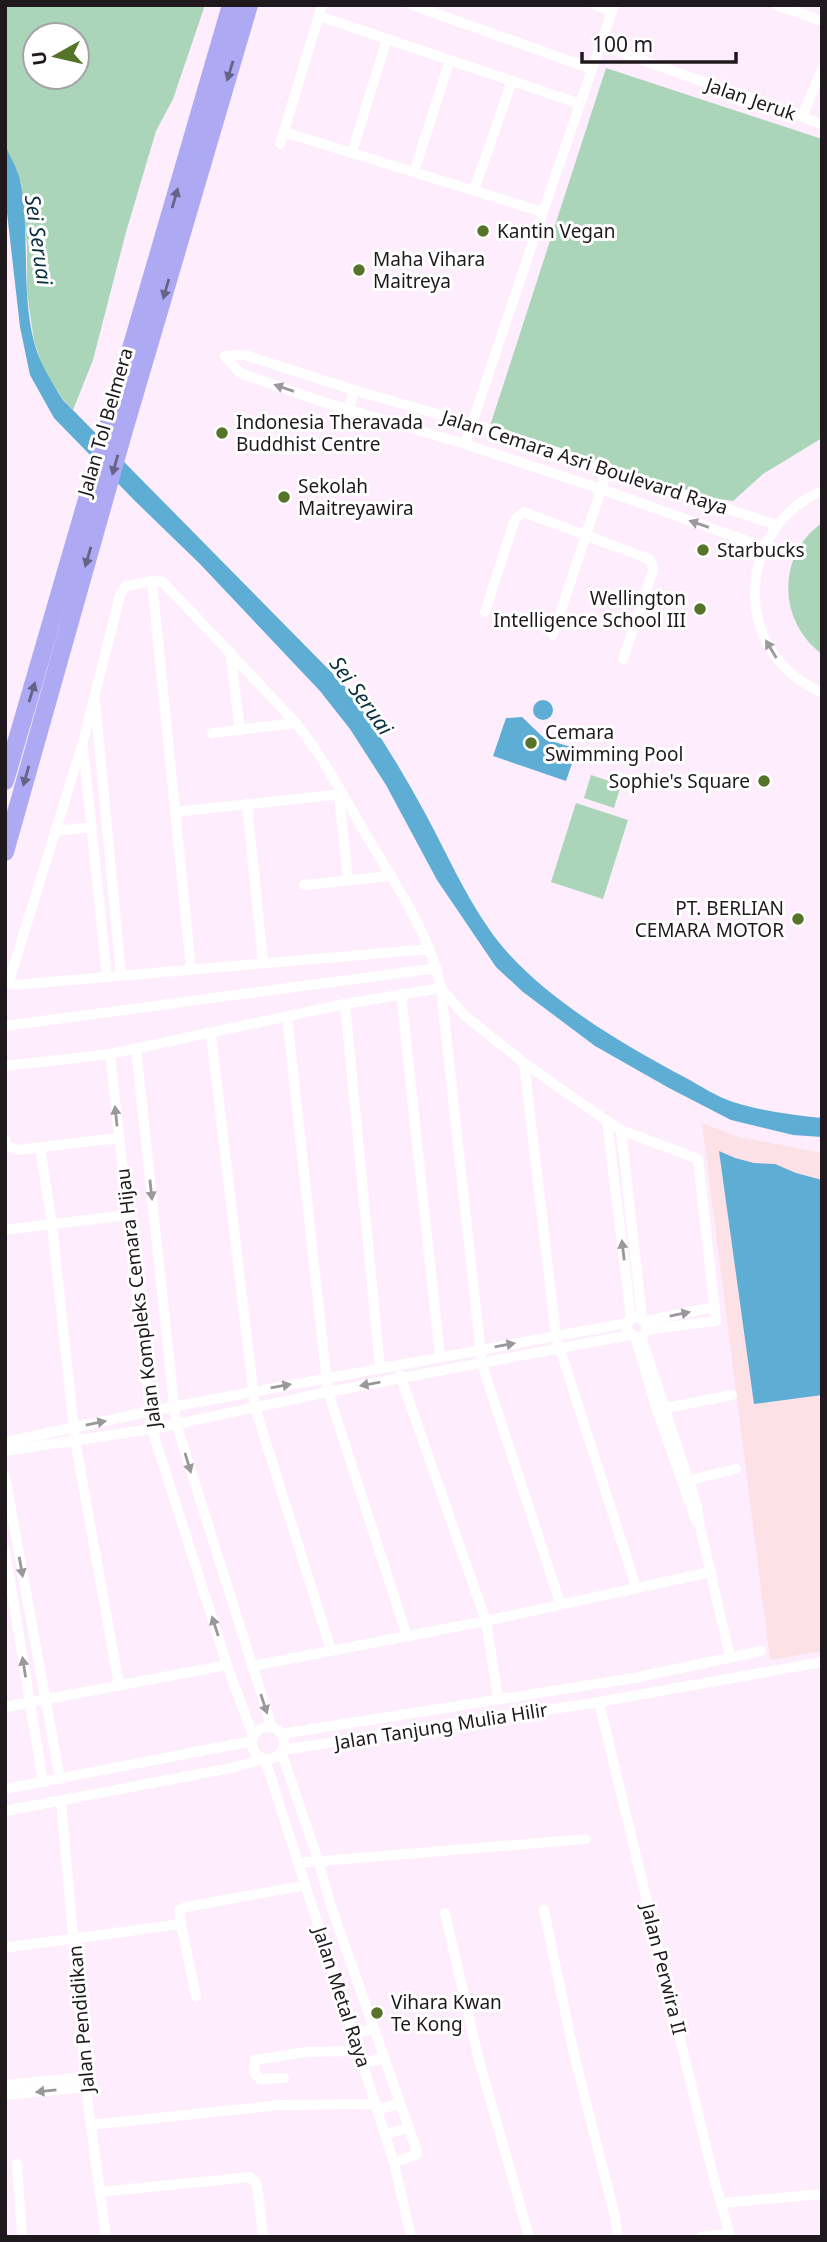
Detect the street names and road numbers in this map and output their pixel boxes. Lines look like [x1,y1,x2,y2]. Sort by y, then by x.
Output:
street label: Jalan Jeruk [701,71,800,127]
street label: Jalan Tol Belmera [71,345,139,501]
street label: Jalan Cemara Asri Boulevard Raya [437,403,731,521]
street label: Jalan Kompleks Cemara Hijau [109,1167,167,1431]
street label: Jalan Tanjung Mulia Hilir [331,1696,550,1756]
street label: Jalan Perwira II [635,1899,693,2037]
street label: Jalan Metal Raya [306,1922,377,2071]
street label: Jalan Pendidikan [62,1944,101,2096]

